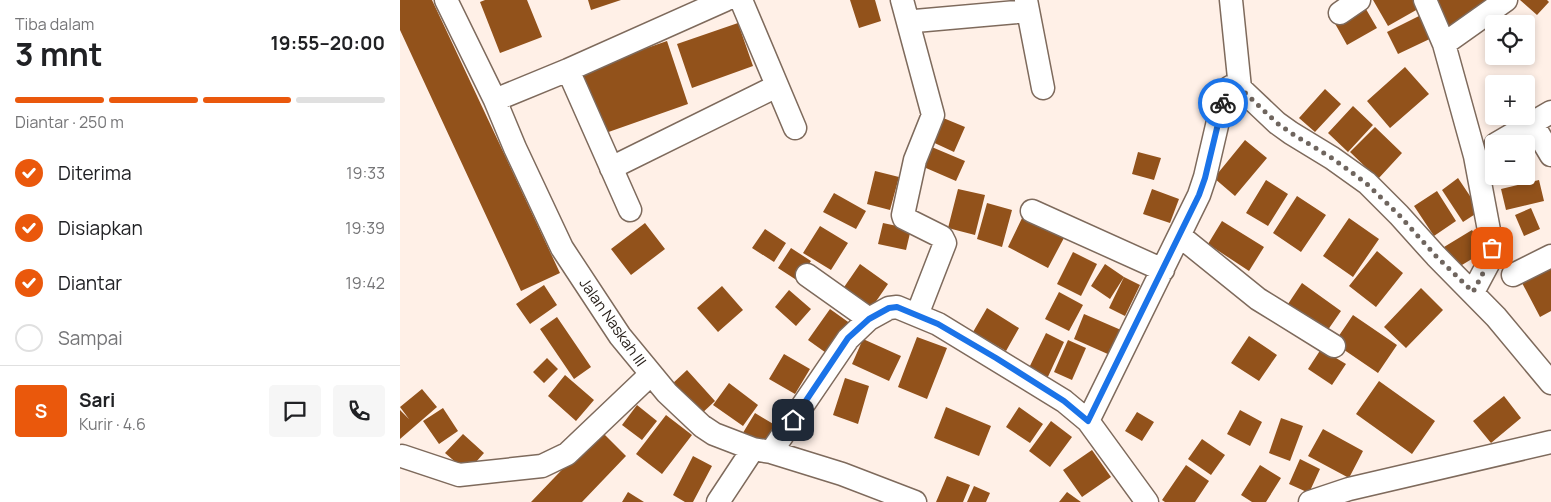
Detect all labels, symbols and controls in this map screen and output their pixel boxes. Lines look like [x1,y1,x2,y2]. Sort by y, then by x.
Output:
text: Tiba dalam [15,13,94,35]
map controls [1485,15,1535,185]
button: locate [1485,15,1535,65]
text: 19:55–20:00 [271,30,385,56]
text: 3 mnt [15,32,103,76]
button: + [1485,75,1535,125]
courier [1198,78,1248,128]
icon: bike [1209,89,1237,117]
text: Diantar · 250 m [15,111,124,133]
button: − [1485,135,1535,185]
icon: check [15,159,43,187]
text: Diterima [58,160,131,186]
text: 19:33 [346,162,385,184]
icon: check [15,214,43,242]
text: Disiapkan [58,215,143,241]
text: 19:39 [345,217,385,239]
pin [1471,227,1513,269]
icon: bag [1478,234,1506,262]
icon: check [15,269,43,297]
text: Diantar [58,270,122,296]
text: 19:42 [345,272,385,294]
street label: Jalan Naskah III [575,274,651,370]
text: Sampai [58,325,123,351]
button: chat [269,385,321,437]
button: phone [333,385,385,437]
text: Sari [79,387,115,413]
text: S [35,398,47,424]
pin [772,399,814,441]
icon: home [779,406,807,434]
text: Kurir · 4.6 [79,413,146,435]

